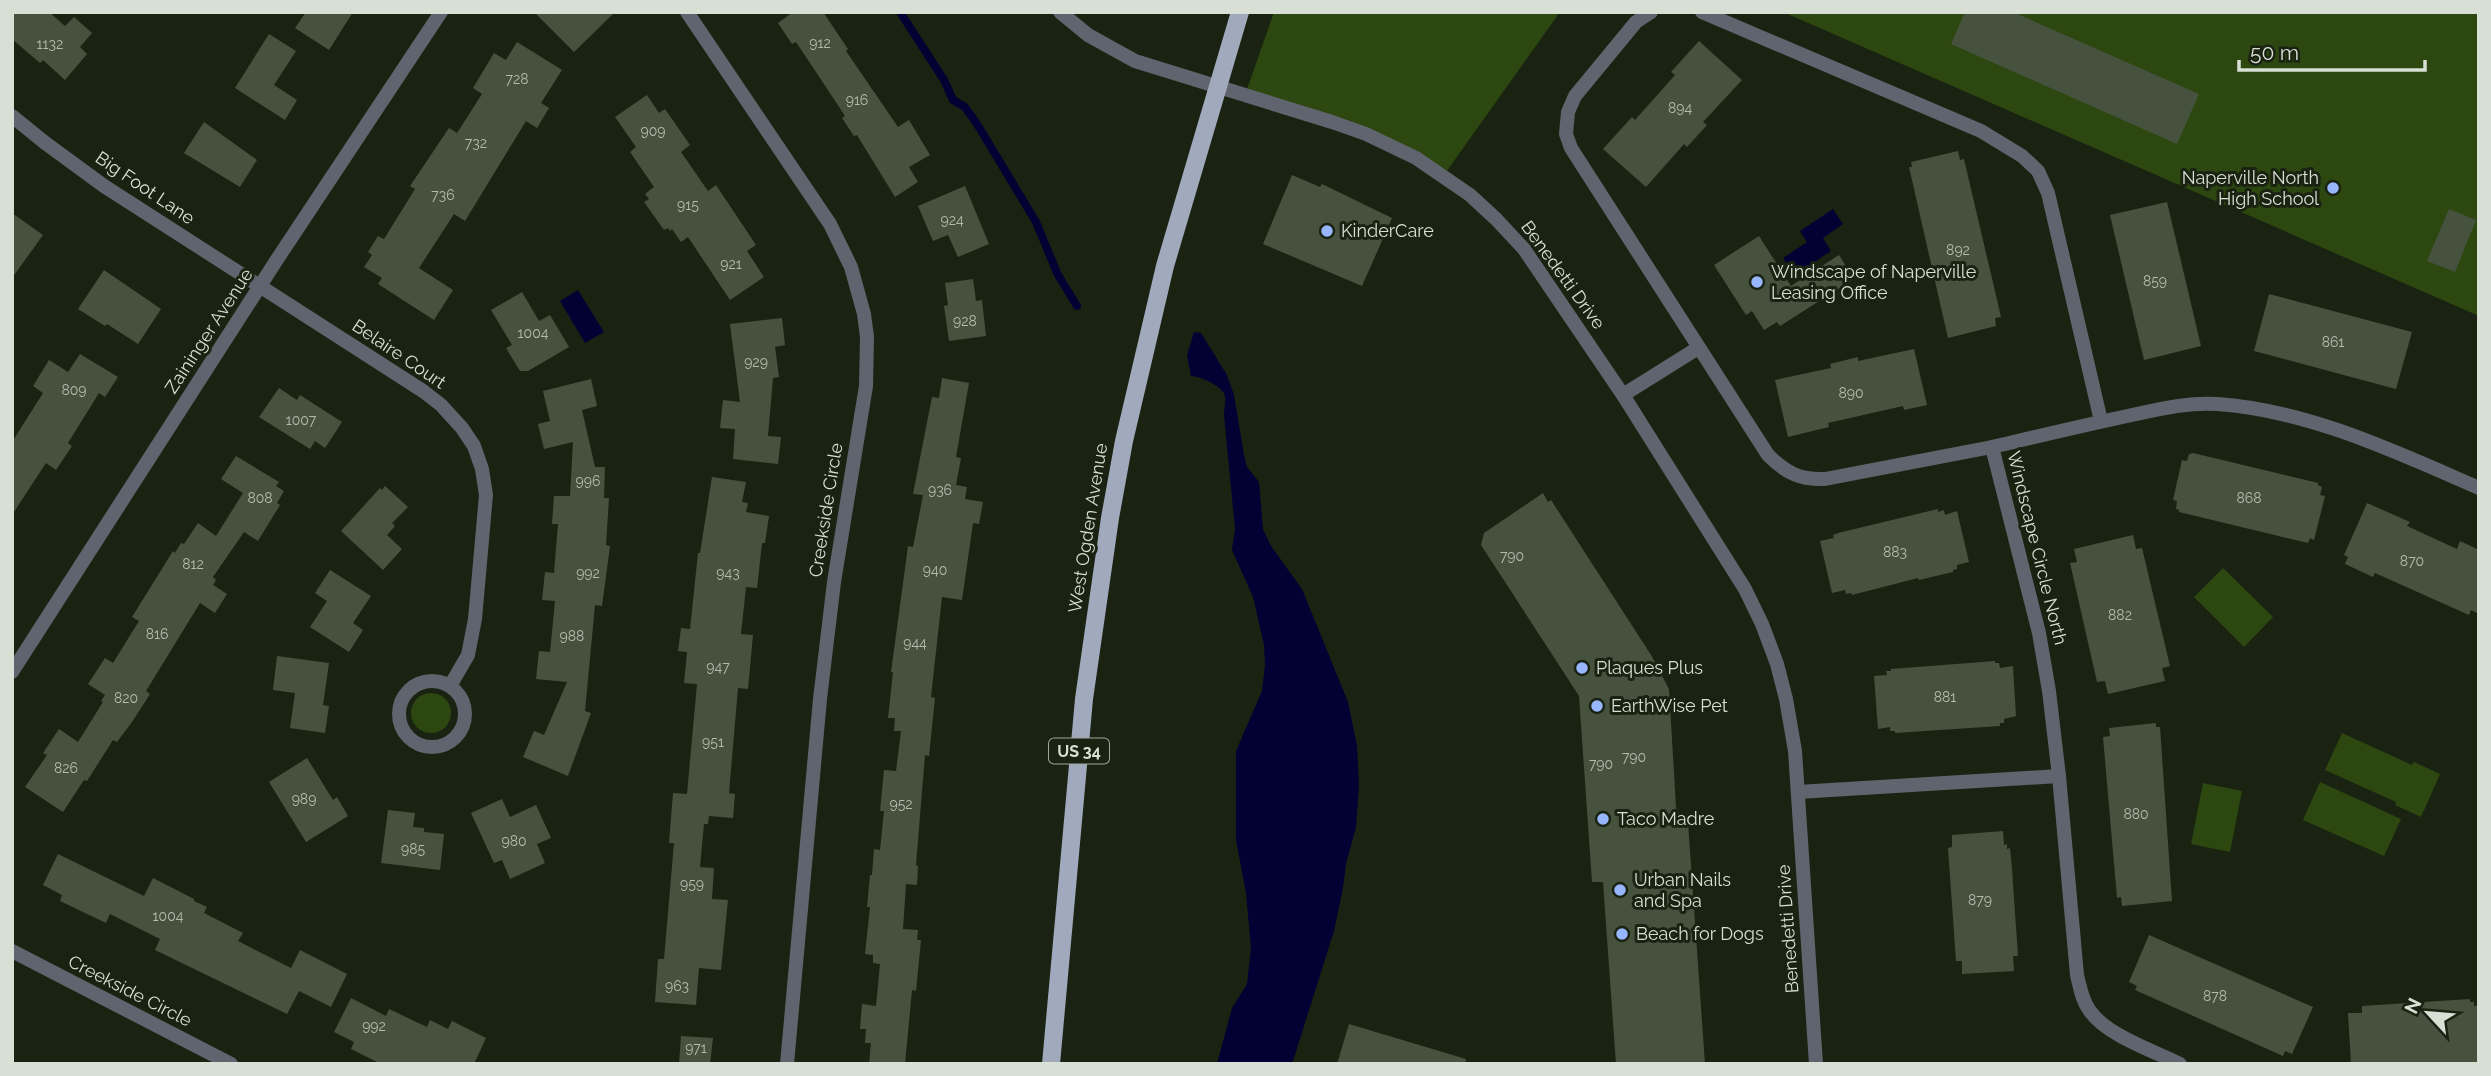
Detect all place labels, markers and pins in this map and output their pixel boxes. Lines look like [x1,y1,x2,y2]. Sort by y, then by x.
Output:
place label: Naperville North High School [2182,167,2319,209]
marker: Naperville North High School [2325,180,2341,196]
place label: KinderCare [1341,220,1434,241]
marker: KinderCare [1319,223,1335,239]
place label: Windscape of Naperville Leasing Office [1771,261,1977,303]
marker: Windscape of Naperville Leasing Office [1749,274,1765,290]
place label: Plaques Plus [1596,657,1703,678]
marker: Plaques Plus [1574,660,1590,676]
place label: EarthWise Pet [1611,695,1728,716]
marker: EarthWise Pet [1589,698,1605,714]
place label: Taco Madre [1617,808,1715,829]
marker: Taco Madre [1595,811,1611,827]
place label: Urban Nails and Spa [1634,869,1731,911]
marker: Urban Nails and Spa [1612,882,1628,898]
place label: Beach for Dogs [1636,923,1764,944]
marker: Beach for Dogs [1614,926,1630,942]

